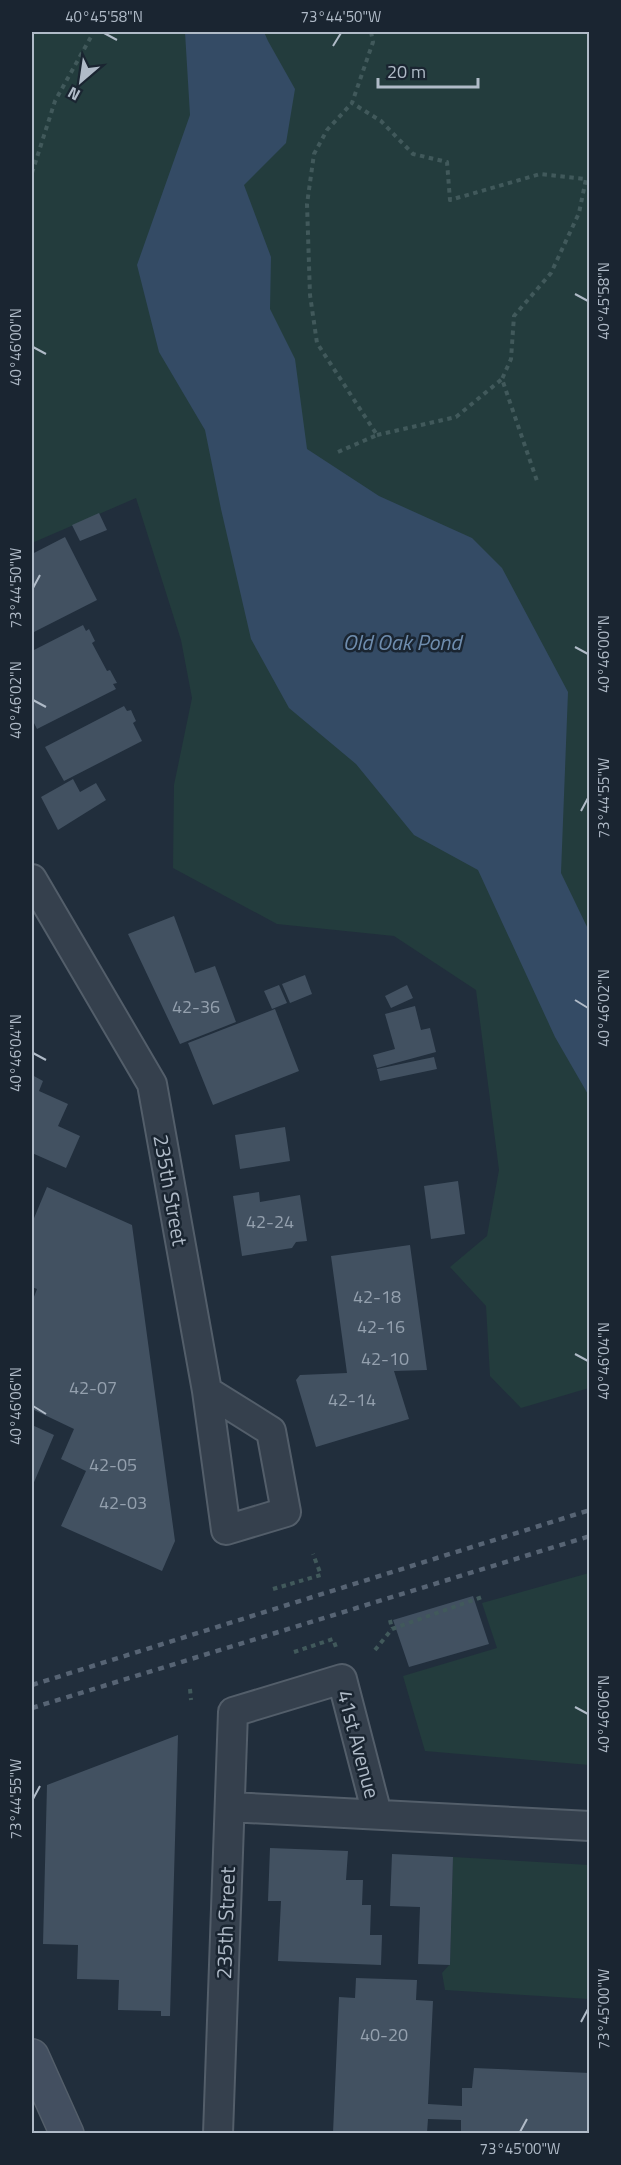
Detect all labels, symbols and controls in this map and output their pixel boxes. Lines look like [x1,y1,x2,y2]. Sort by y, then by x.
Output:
text: 40°45'58"N [65,5,143,28]
text: 73°44'50"W [301,5,381,28]
north arrow [51,51,111,111]
scale bar [378,51,478,89]
text: 20 m [387,58,426,85]
text: N [63,81,84,107]
text: 40°45'58"N [592,262,615,340]
text: 40°46'00"N [4,308,27,386]
text: 73°44'50"W [4,548,27,628]
text: 40°46'00"N [592,615,615,693]
water label: Old Oak Pond [343,625,464,659]
text: 40°46'02"N [4,661,27,739]
text: 73°44'55"W [592,758,615,838]
text: 40°46'02"N [592,969,615,1047]
house number: 42-36 [172,993,220,1020]
text: 40°46'04"N [4,1014,27,1092]
street label: 235th Street [145,1132,197,1249]
house number: 42-24 [246,1208,294,1235]
house number: 42-18 [353,1283,401,1310]
house number: 42-16 [357,1313,405,1340]
text: 40°46'04"N [592,1322,615,1400]
house number: 42-10 [361,1345,409,1372]
text: 40°46'06"N [4,1367,27,1445]
house number: 42-07 [69,1374,117,1401]
house number: 42-14 [328,1386,376,1413]
house number: 42-05 [89,1451,137,1478]
house number: 42-03 [99,1489,147,1516]
text: 40°46'06"N [592,1675,615,1753]
street label: 41st Avenue [329,1686,389,1802]
text: 73°44'55"W [4,1759,27,1839]
street label: 235th Street [207,1866,243,1980]
text: 73°45'00"W [592,1969,615,2049]
house number: 40-20 [360,2021,408,2048]
text: 73°45'00"W [480,2137,560,2160]

